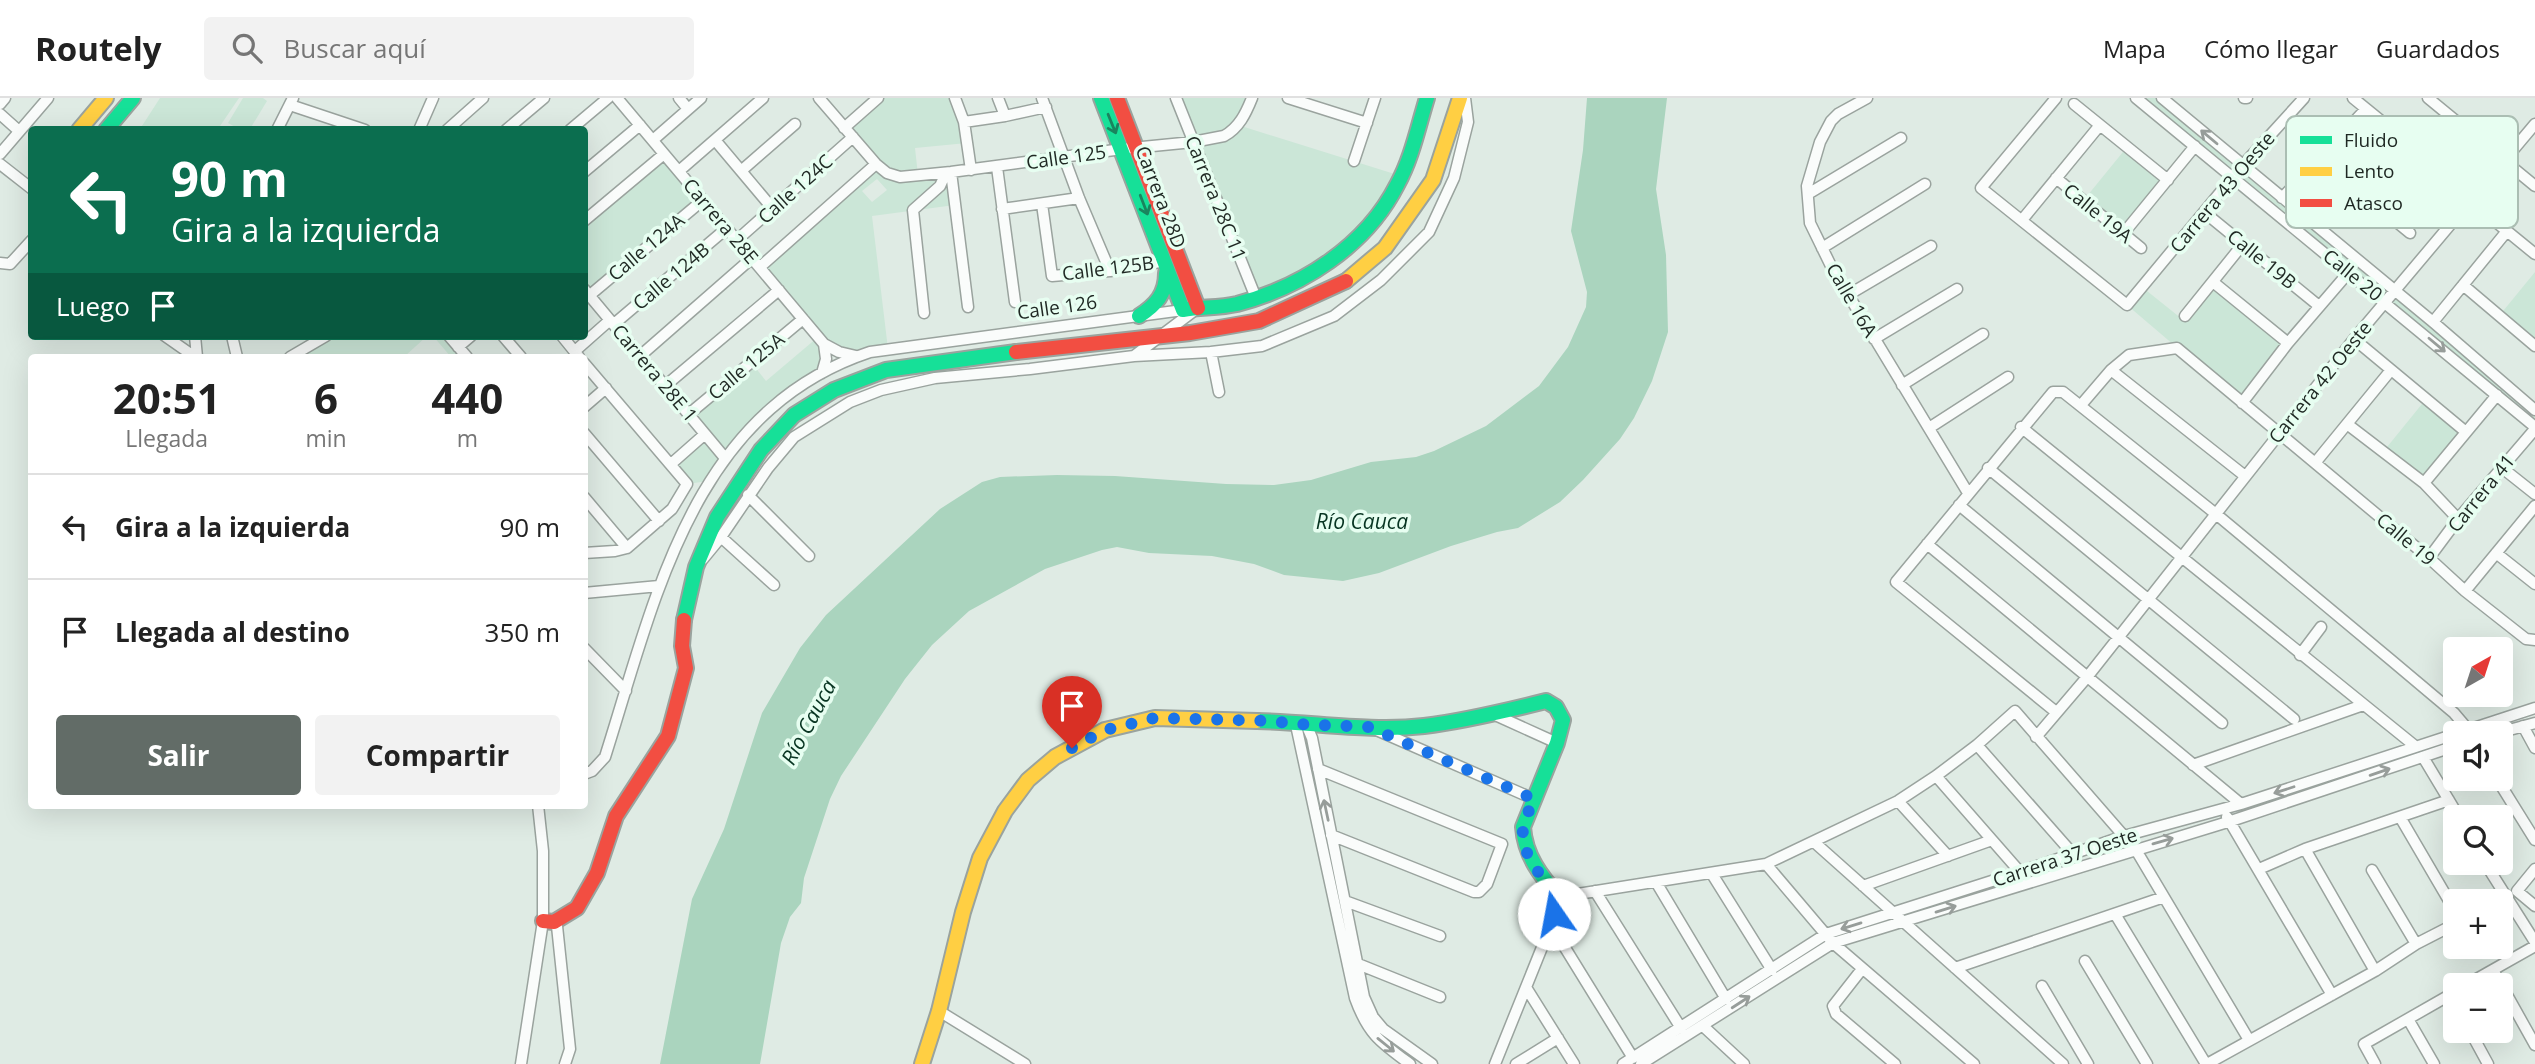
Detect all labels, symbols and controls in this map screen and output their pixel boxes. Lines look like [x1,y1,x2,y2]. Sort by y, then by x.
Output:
search box [204,17,694,80]
text: Routely [35,26,162,71]
icon: search [228,29,266,67]
text: Buscar aquí [284,30,426,66]
text: Mapa [2103,32,2166,65]
text: Cómo llegar [2204,32,2338,65]
text: Guardados [2376,32,2500,65]
one-way arrow [1106,112,1119,134]
legend [2286,116,2518,228]
street label: Carrera 43 Oeste [2164,126,2280,258]
text: Fluido [2344,127,2398,153]
one-way arrow [2200,129,2218,145]
street label: Carrera 28C 11 [1179,132,1253,264]
street label: Calle 125 [1024,139,1108,175]
street label: Carrera 28D [1130,142,1192,252]
text: 90 m [171,145,288,211]
street label: Calle 124C [752,148,838,230]
icon: left [56,154,147,245]
text: Lento [2344,158,2394,184]
street label: Carrera 28E [678,173,764,269]
street label: Calle 19A [2058,177,2138,249]
text: Atasco [2344,190,2403,216]
one-way arrow [1138,194,1151,216]
street label: Calle 124A [602,207,690,287]
text: Gira a la izquierda [171,208,441,251]
street label: Calle 19B [2222,223,2302,295]
street label: Calle 124B [627,236,715,316]
street label: Calle 20 [2318,243,2388,307]
street label: Calle 125B [1060,249,1156,287]
street label: Calle 16A [1820,258,1884,342]
icon: arrive [144,287,182,325]
text: Luego [56,288,130,324]
street label: Calle 126 [1015,289,1099,325]
street label: Carrera 42 Oeste [2263,315,2377,449]
street label: Carrera 28E 1 [606,319,704,427]
street label: Calle 125A [702,326,790,406]
one-way arrow [2428,337,2446,353]
text: 20:51 [113,369,221,426]
text: 6 [314,369,338,426]
text: 440 [431,369,503,426]
text: Llegada [125,422,208,454]
text: min [305,422,347,454]
text: m [457,422,478,454]
street label: Carrera 41 [2441,448,2521,538]
water label: Río Cauca [1316,507,1408,535]
street label: Calle 19 [2371,507,2441,571]
icon: left [56,508,94,546]
text: Gira a la izquierda [115,509,350,545]
text: 90 m [499,509,560,545]
icon: arrive [56,613,94,651]
text: Llegada al destino [115,614,350,650]
text: 350 m [485,614,560,650]
north arrow [2443,637,2513,707]
map controls [2443,637,2513,1043]
water label: Río Cauca [774,675,842,769]
pin [1042,676,1102,748]
icon: arrive [1053,687,1091,725]
button: Salir [56,715,301,795]
button: Compartir [315,715,560,795]
button: sound [2443,721,2513,791]
one-way arrow [2369,765,2391,778]
one-way arrow [2273,785,2295,797]
one-way arrow [1319,799,1333,822]
button: search [2443,805,2513,875]
street label: Carrera 37 Oeste [1989,821,2141,893]
one-way arrow [2152,834,2174,847]
position arrow [1517,877,1591,951]
button: + [2443,889,2513,959]
one-way arrow [1935,901,1957,914]
one-way arrow [1841,920,1863,933]
button: − [2443,973,2513,1043]
one-way arrow [1731,994,1750,1009]
one-way arrow [1376,1038,1394,1053]

